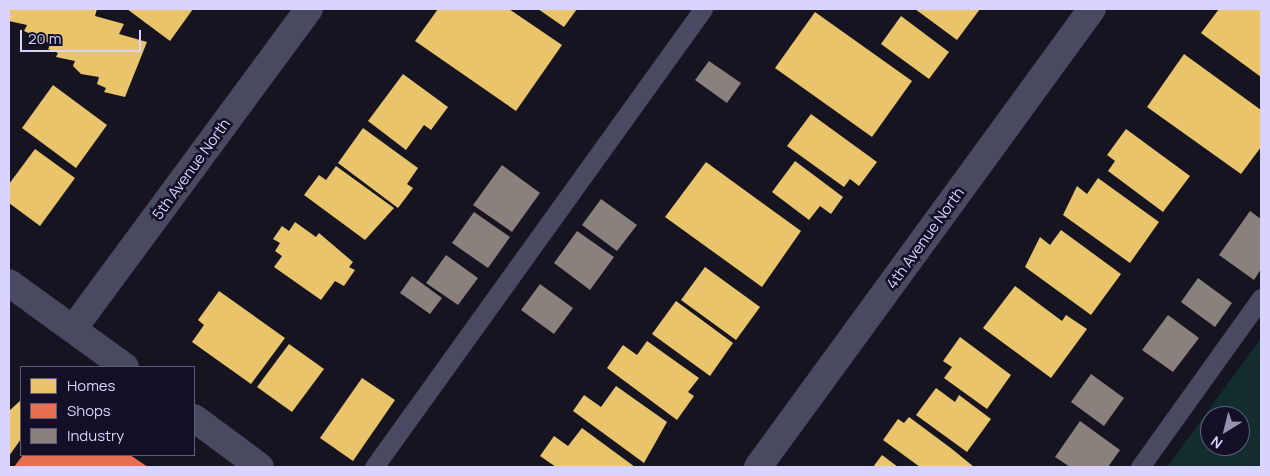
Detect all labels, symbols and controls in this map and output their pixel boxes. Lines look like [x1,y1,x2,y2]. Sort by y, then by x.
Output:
scale bar [22,20,144,52]
text: 20 m [28,28,61,49]
street label: 5th Avenue North [148,115,234,223]
street label: 4th Avenue North [882,184,968,292]
legend [20,366,195,456]
text: Homes [67,375,115,396]
text: Shops [67,400,111,421]
north arrow [1200,406,1250,456]
text: Industry [67,425,124,446]
text: N [1207,432,1226,453]

